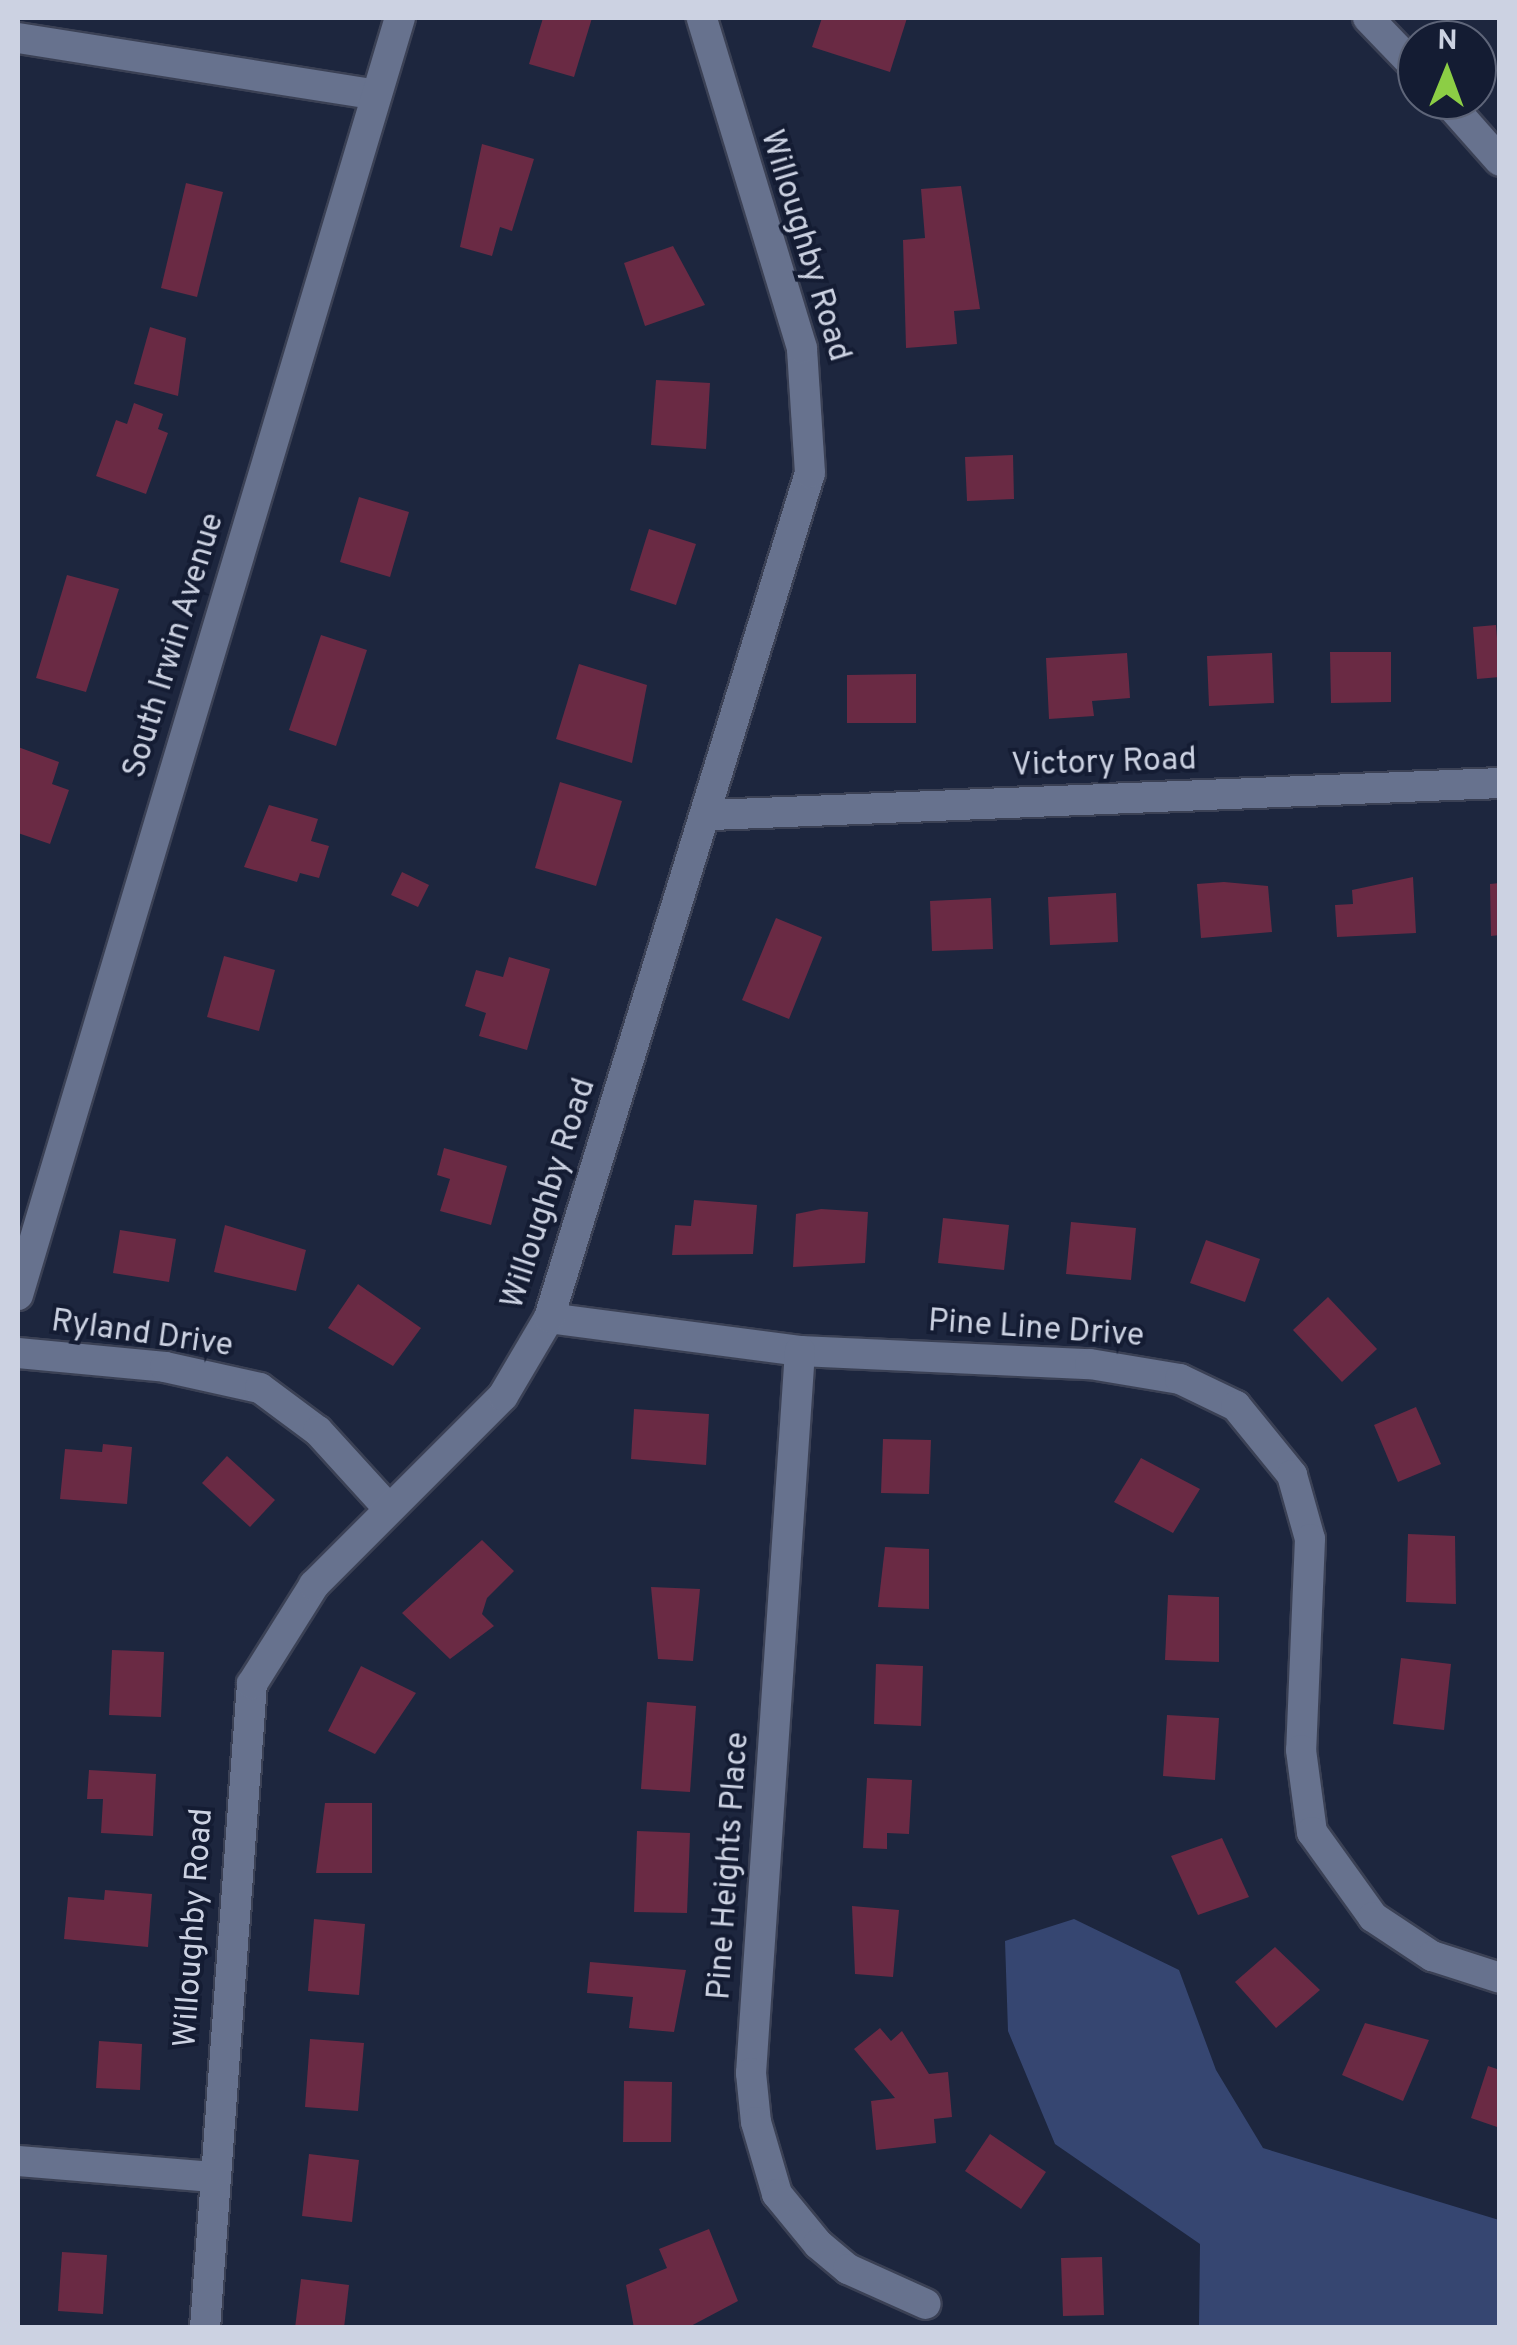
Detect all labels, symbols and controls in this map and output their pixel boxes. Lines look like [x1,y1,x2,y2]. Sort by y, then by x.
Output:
north arrow [1397,20,1497,120]
text: N [1437,24,1458,60]
street label: Willoughby Road [751,126,857,366]
street label: South Irwin Avenue [116,508,234,784]
street label: Victory Road [1011,742,1197,786]
street label: Willoughby Road [495,1074,605,1314]
street label: Ryland Drive [49,1303,235,1367]
street label: Pine Line Drive [927,1303,1145,1357]
street label: Pine Heights Place [701,1731,759,2001]
street label: Willoughby Road [167,1807,223,2049]

